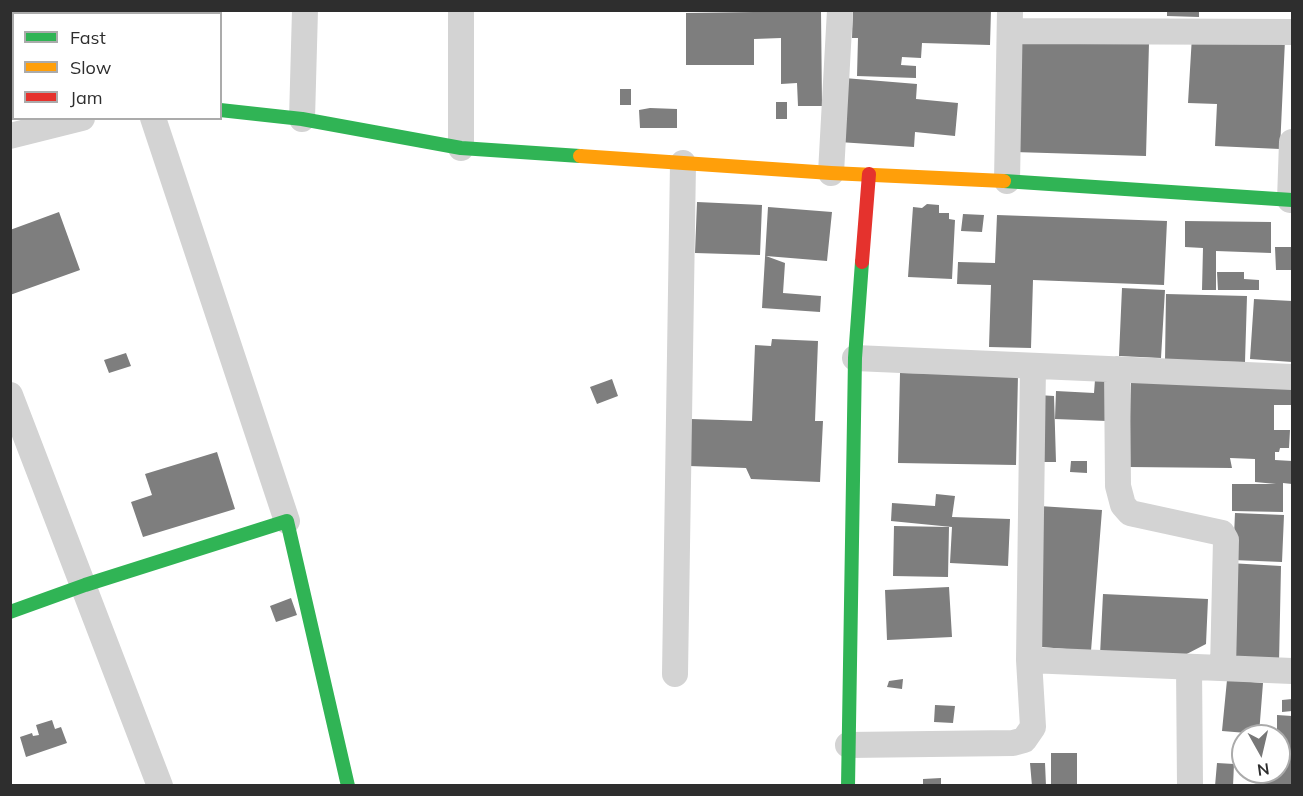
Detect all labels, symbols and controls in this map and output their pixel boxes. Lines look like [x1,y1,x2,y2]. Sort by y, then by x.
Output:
legend [12,12,222,120]
text: Fast [70,26,106,49]
text: Slow [70,56,111,79]
text: Jam [70,86,103,109]
north arrow [1231,724,1291,784]
text: N [1256,759,1271,781]

